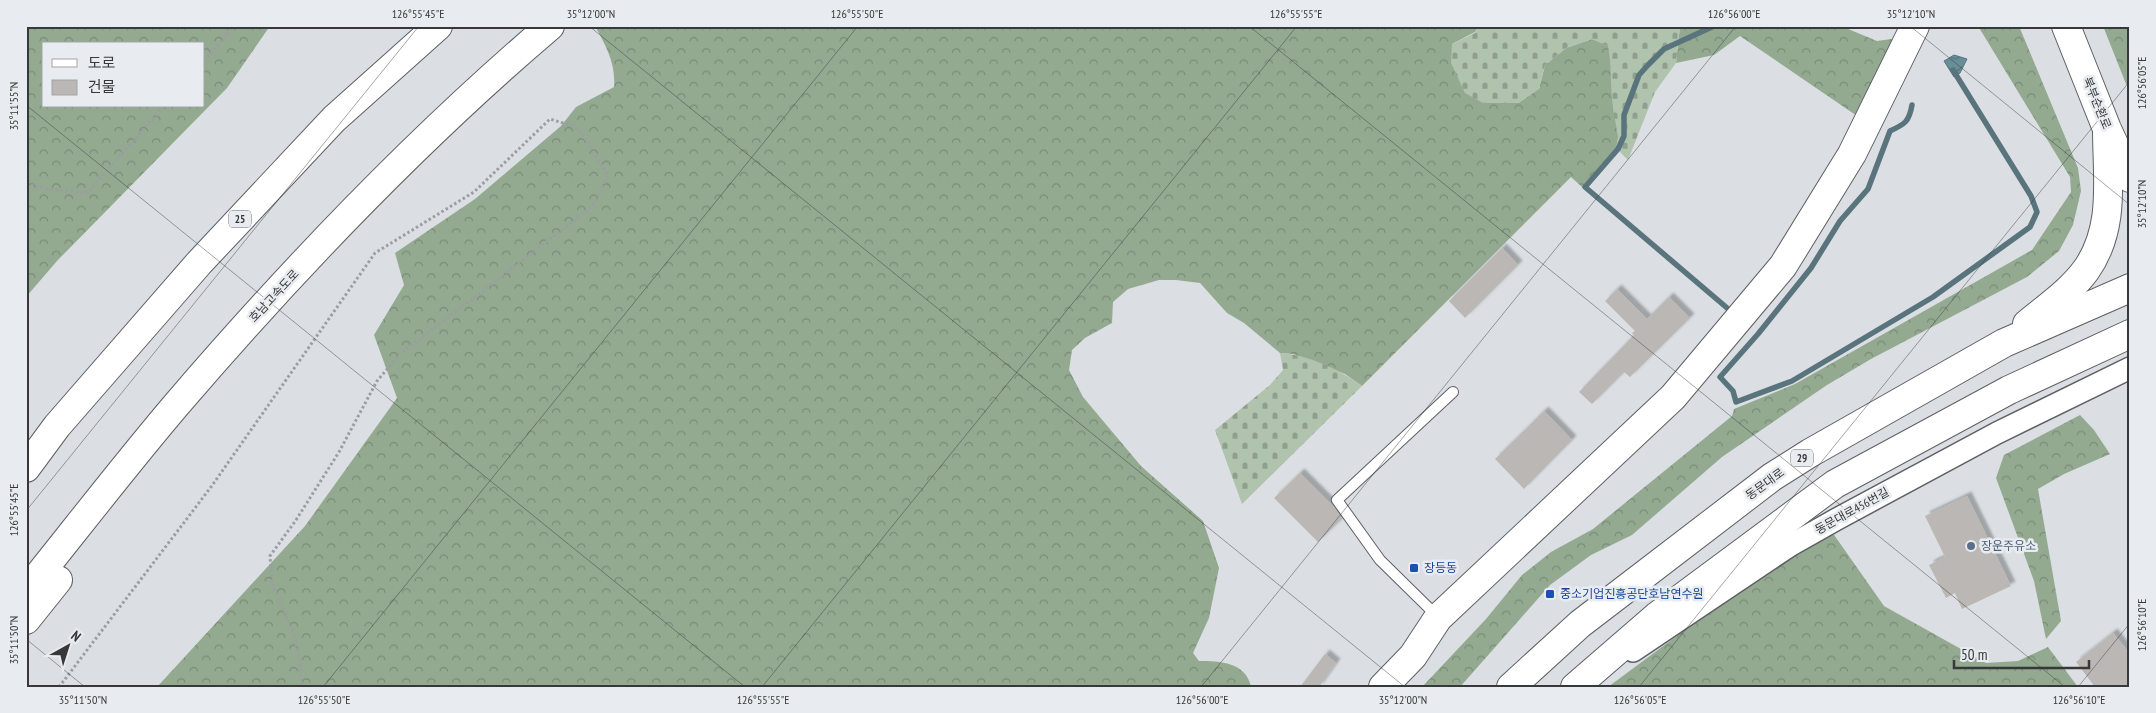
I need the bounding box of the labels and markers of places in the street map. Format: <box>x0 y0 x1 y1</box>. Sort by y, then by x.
place label: 장운주유소 <box>1981 538 2036 553</box>
marker: 장운주유소 <box>1965 540 1977 552</box>
place label: 장등동 <box>1424 560 1457 575</box>
marker: 장등동 <box>1408 562 1420 574</box>
place label: 중소기업진흥공단호남연수원 <box>1560 586 1704 601</box>
marker: 중소기업진흥공단호남연수원 <box>1544 588 1556 600</box>

